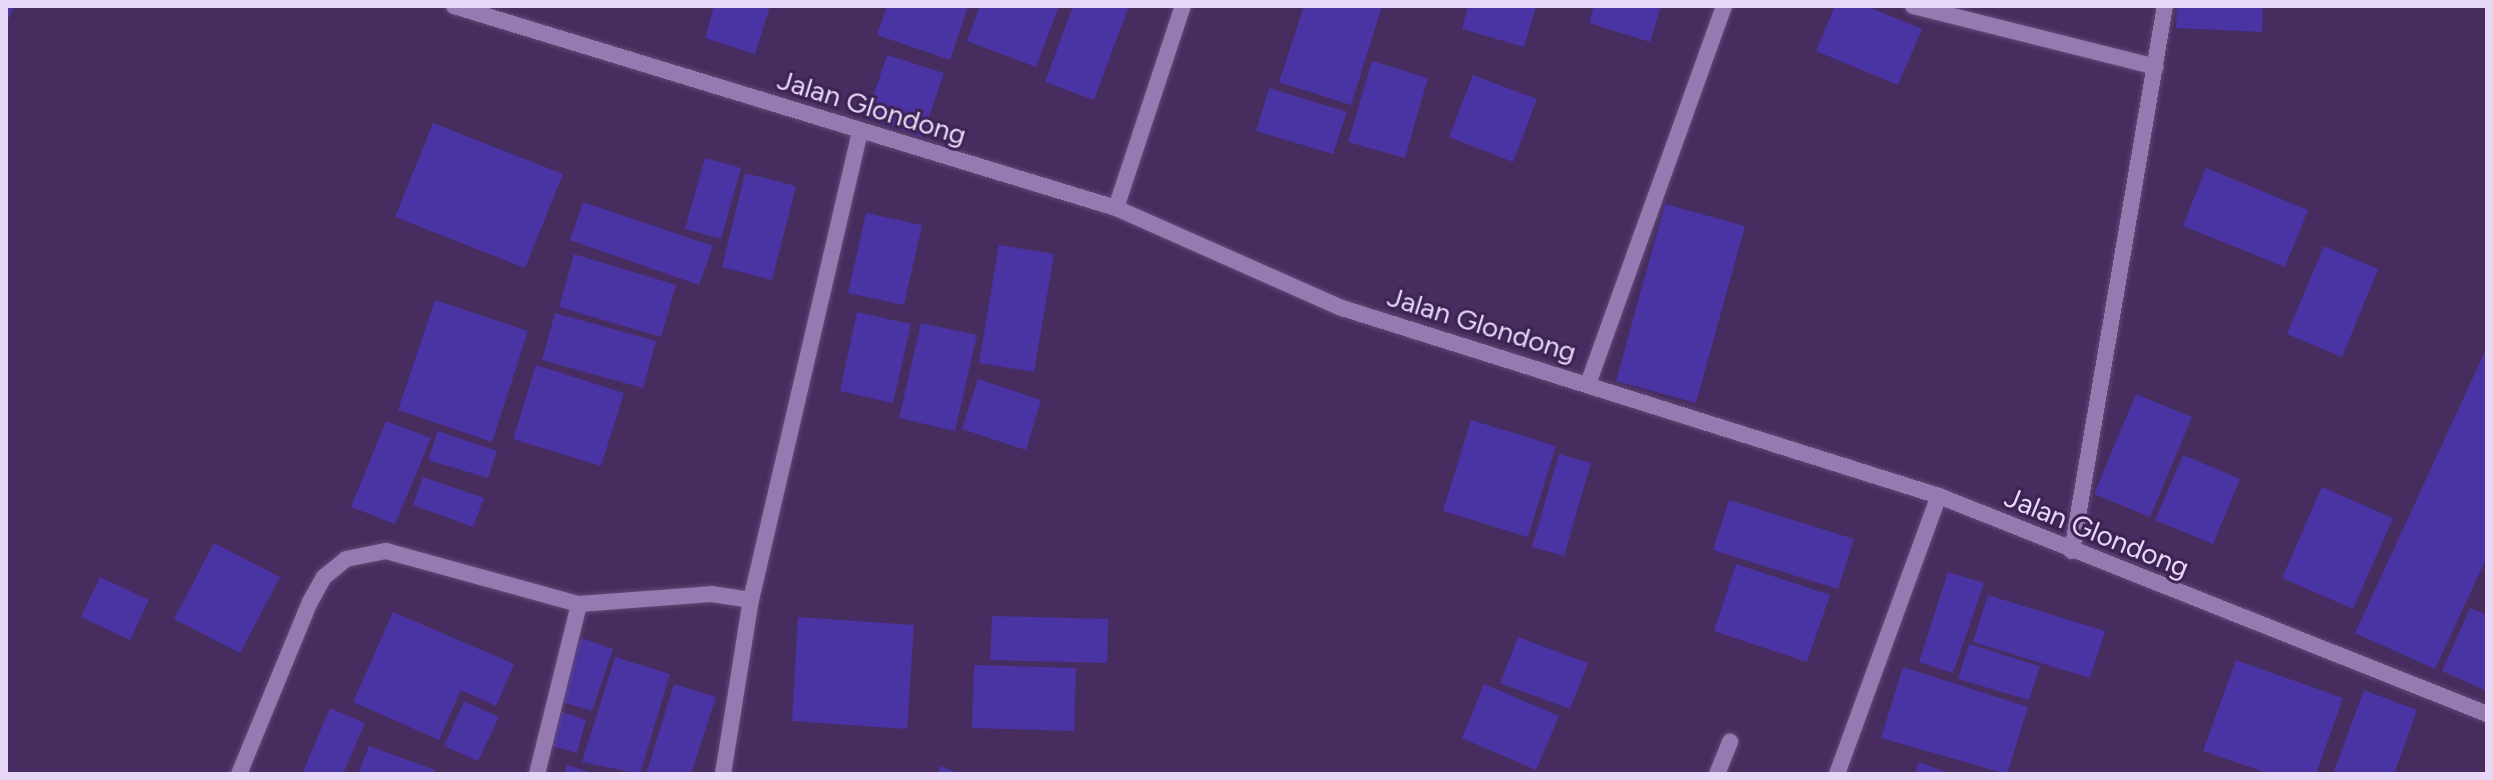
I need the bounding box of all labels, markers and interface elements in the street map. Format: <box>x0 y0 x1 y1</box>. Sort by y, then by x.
street label: Jalan Glondong <box>774 62 970 152</box>
street label: Jalan Glondong <box>1384 279 1580 369</box>
street label: Jalan Glondong <box>2000 480 2194 584</box>

